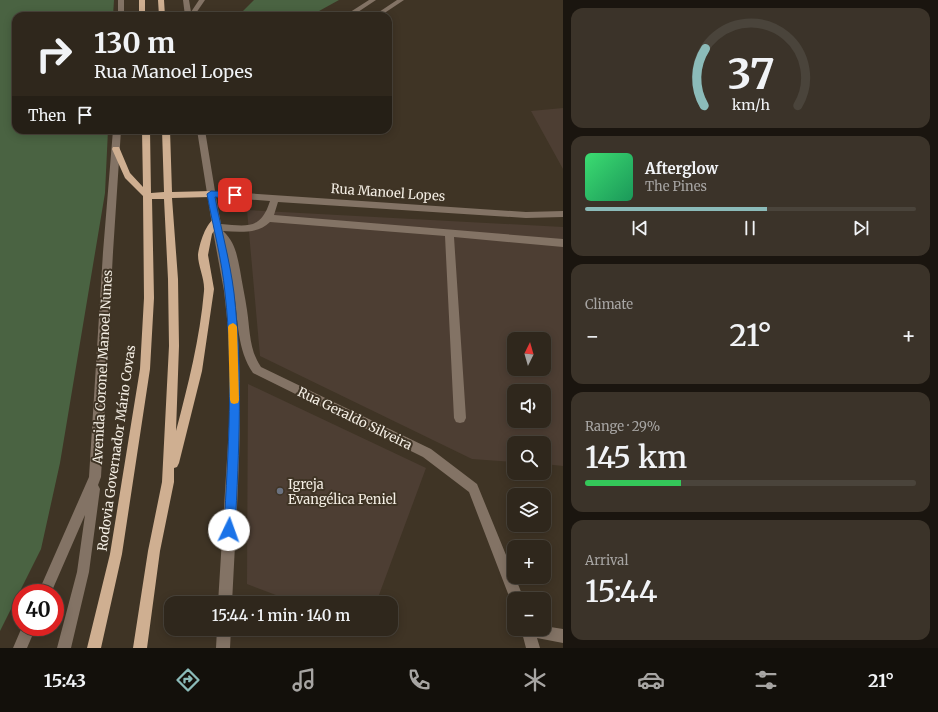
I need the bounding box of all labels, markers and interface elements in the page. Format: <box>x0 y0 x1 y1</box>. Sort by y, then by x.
text: 130 m <box>94 25 176 61</box>
icon: right <box>28 28 80 80</box>
text: 37 <box>727 48 774 100</box>
text: Rua Manoel Lopes <box>94 60 253 83</box>
text: km/h <box>732 96 770 114</box>
icon: arrive <box>74 104 96 126</box>
text: Then <box>28 106 66 125</box>
text: Afterglow <box>645 159 718 178</box>
pin <box>218 178 252 212</box>
text: The Pines <box>645 178 707 195</box>
street label: Rua Manoel Lopes <box>330 180 446 205</box>
icon: arrive <box>224 184 246 206</box>
icon: previous <box>629 217 651 239</box>
icon: pause <box>739 217 761 239</box>
icon: next <box>850 217 872 239</box>
street label: Avenida Coronel Manoel Nunes <box>89 269 116 466</box>
text: Climate <box>585 296 633 313</box>
text: 21° <box>729 316 772 354</box>
text: − <box>585 322 600 350</box>
text: + <box>901 322 916 350</box>
north arrow <box>507 332 551 376</box>
map controls <box>507 332 551 636</box>
street label: Rodovia Governador Mário Covas <box>94 344 139 552</box>
street label: Rua Geraldo Silveira <box>295 383 415 454</box>
button: sound <box>507 384 551 428</box>
text: Range · 29% <box>585 418 660 435</box>
button: search <box>507 436 551 480</box>
text: 145 km <box>585 438 687 476</box>
place label: Igreja Evangélica Peniel <box>288 476 396 508</box>
marker: Igreja Evangélica Peniel <box>275 486 285 496</box>
button: layers <box>507 488 551 532</box>
position arrow <box>208 509 250 551</box>
button: + <box>507 540 551 584</box>
text: Arrival <box>585 552 628 569</box>
text: 15:44 <box>585 572 657 610</box>
speed limit sign: 40 <box>12 584 64 636</box>
button: − <box>507 592 551 636</box>
text: 15:44 · 1 min · 140 m <box>212 606 350 625</box>
icon: directions <box>174 666 202 694</box>
icon: music <box>290 666 318 694</box>
icon: phone <box>405 666 433 694</box>
icon: climate <box>521 666 549 694</box>
icon: car <box>637 666 665 694</box>
icon: filters <box>752 666 780 694</box>
text: 15:43 <box>44 669 86 692</box>
text: 21° <box>868 669 894 692</box>

